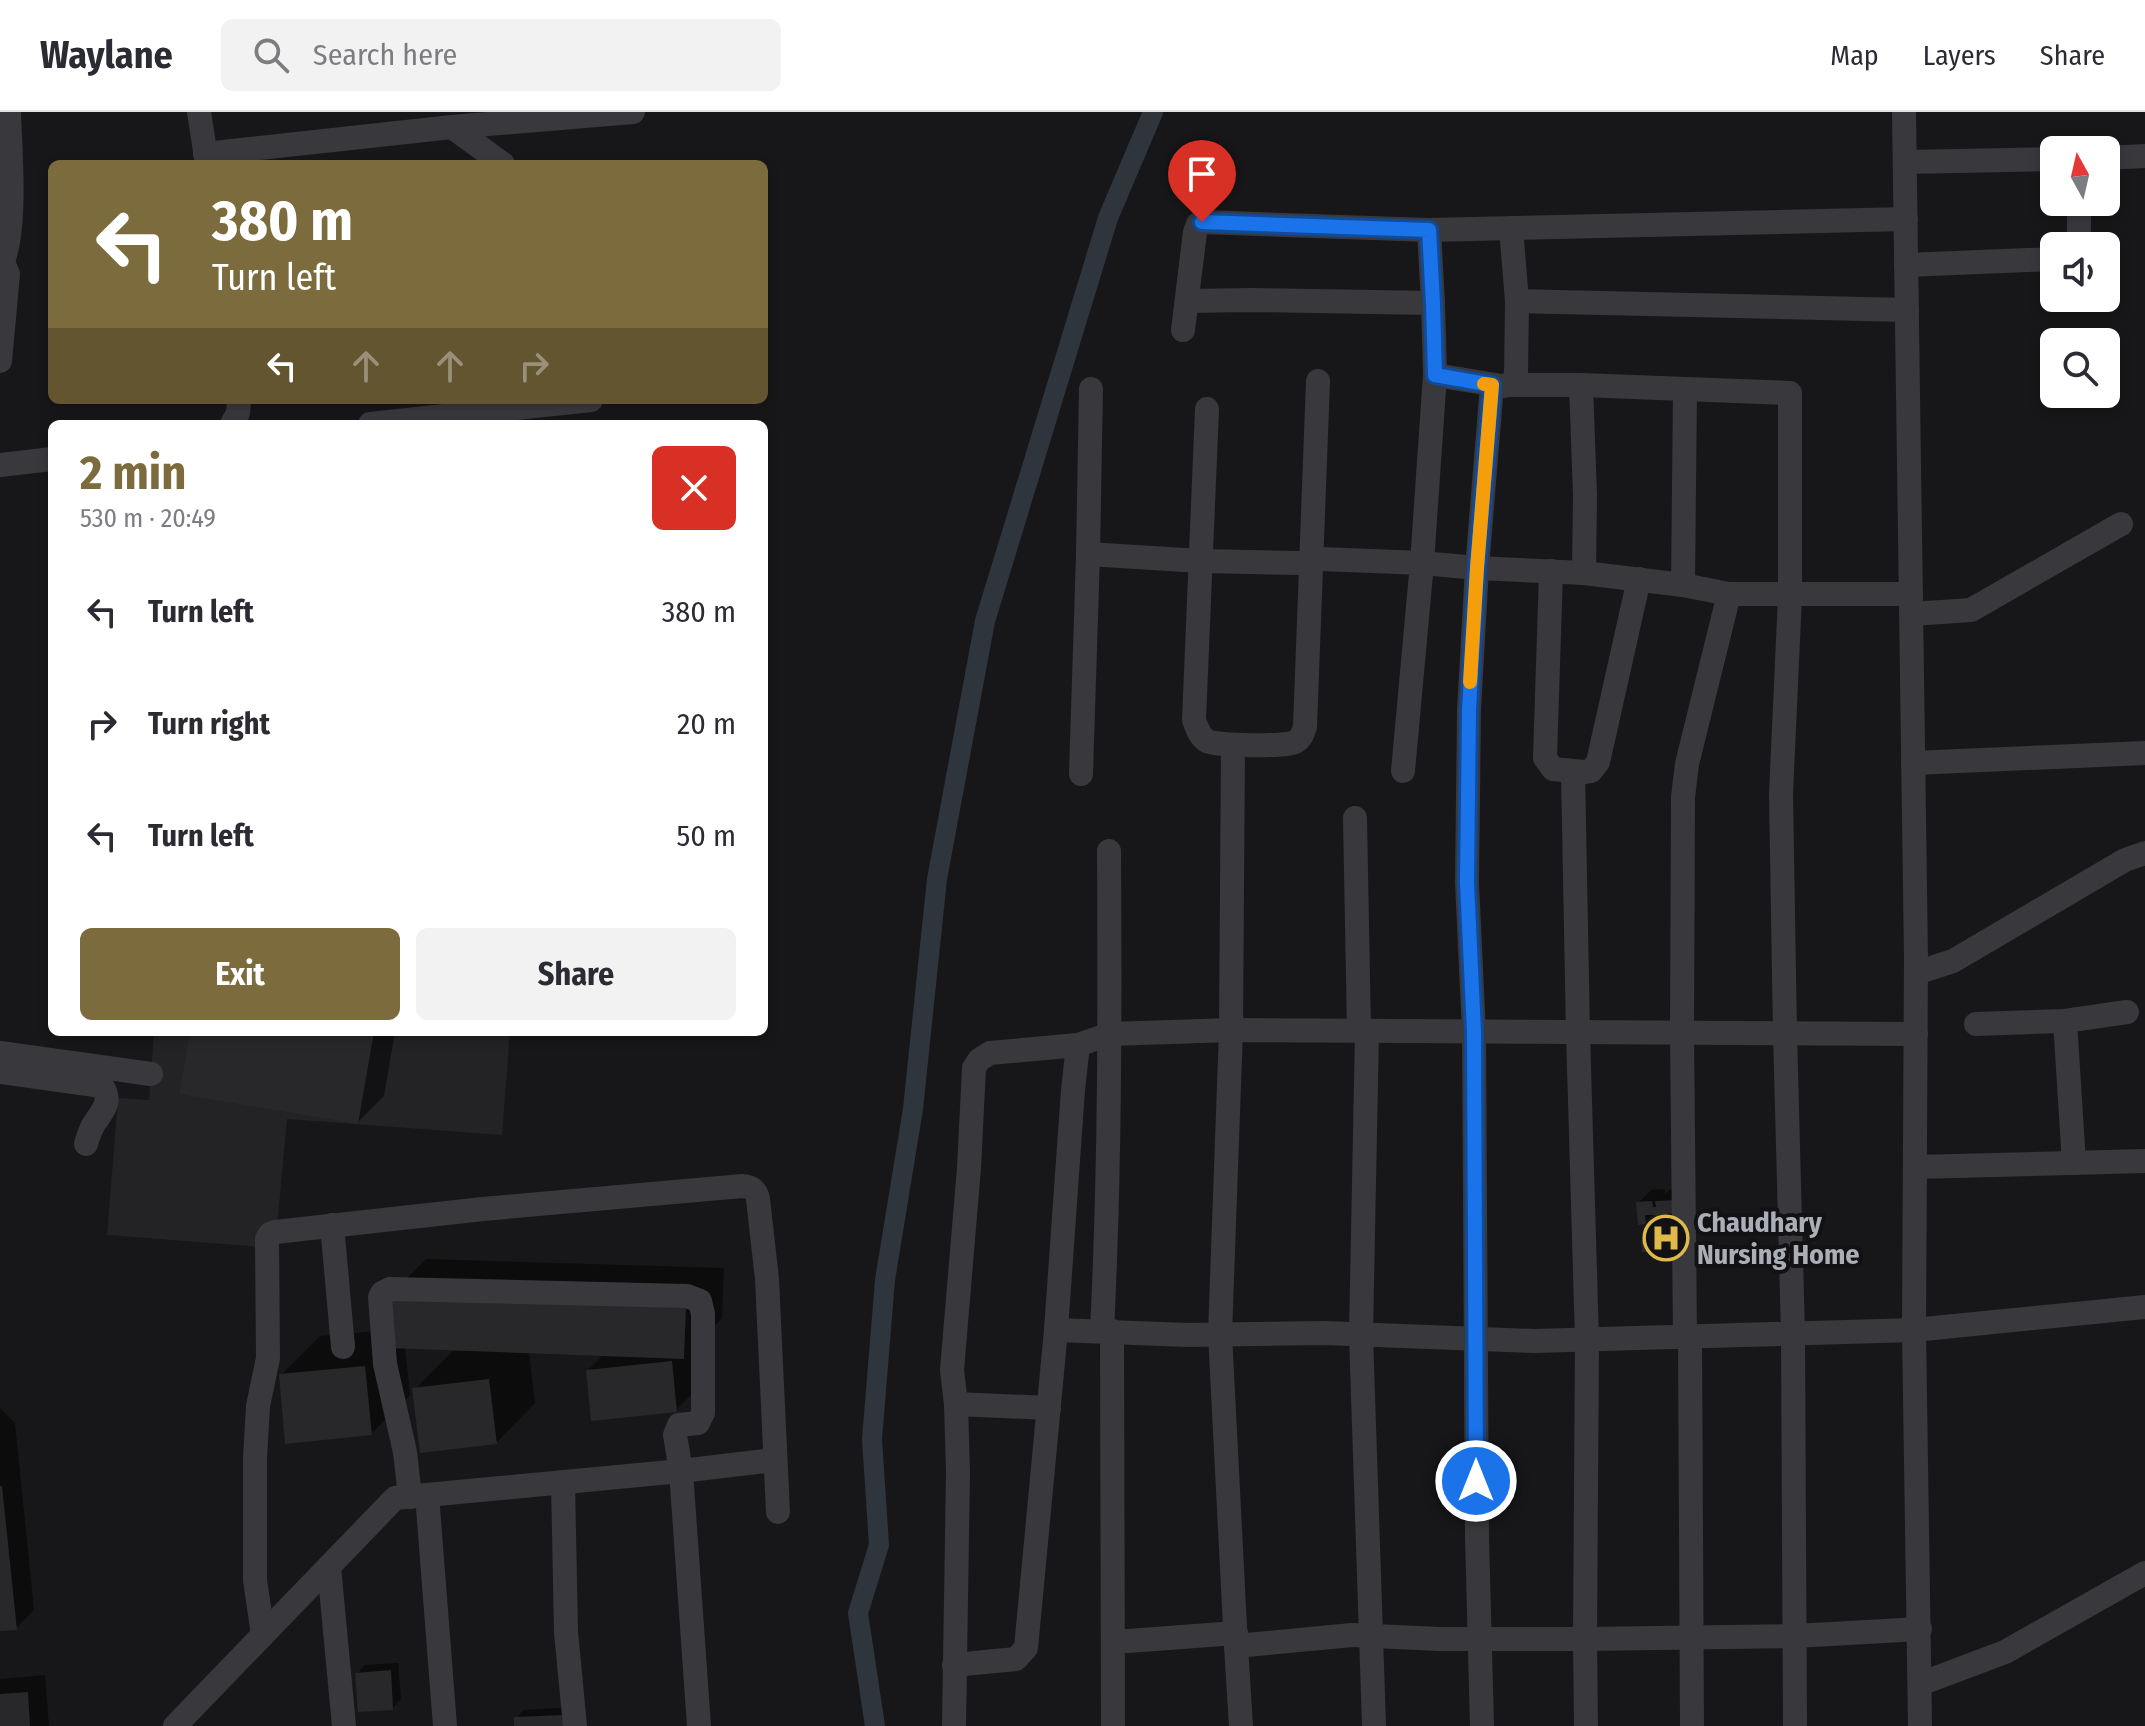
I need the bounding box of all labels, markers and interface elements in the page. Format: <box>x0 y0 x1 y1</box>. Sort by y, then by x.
search box <box>221 19 781 91</box>
text: Waylane <box>40 32 173 78</box>
icon: search <box>249 33 293 77</box>
text: Search here <box>313 37 457 73</box>
text: Map <box>1830 39 1879 72</box>
text: Layers <box>1923 39 1996 72</box>
text: Share <box>2040 39 2105 72</box>
north arrow <box>2040 136 2120 216</box>
map controls <box>2040 136 2120 408</box>
pin <box>1168 140 1236 222</box>
icon: arrive <box>1180 152 1224 196</box>
text: 380 m <box>212 188 353 255</box>
icon: left <box>80 192 184 296</box>
button: sound <box>2040 232 2120 312</box>
text: Turn left <box>212 256 336 300</box>
button: search <box>2040 328 2120 408</box>
icon: left <box>260 344 304 388</box>
icon: ahead <box>344 344 388 388</box>
icon: ahead <box>428 344 472 388</box>
icon: right <box>512 344 556 388</box>
text: 2 min <box>80 444 186 502</box>
button: close <box>652 446 736 530</box>
text: 530 m · 20:49 <box>80 503 216 534</box>
icon: left <box>80 590 124 634</box>
text: Turn left <box>148 594 254 630</box>
text: 380 m <box>662 594 736 630</box>
icon: right <box>80 702 124 746</box>
text: Turn right <box>148 706 270 742</box>
text: 20 m <box>677 706 736 742</box>
icon: left <box>80 814 124 858</box>
text: Turn left <box>148 818 254 854</box>
text: 50 m <box>676 818 736 854</box>
button: Exit <box>80 928 400 1020</box>
button: Share <box>416 928 736 1020</box>
place label: Chaudhary Nursing Home <box>1697 1206 1860 1271</box>
hospital icon: Chaudhary Nursing Home <box>1642 1214 1690 1262</box>
position arrow <box>1434 1439 1518 1523</box>

